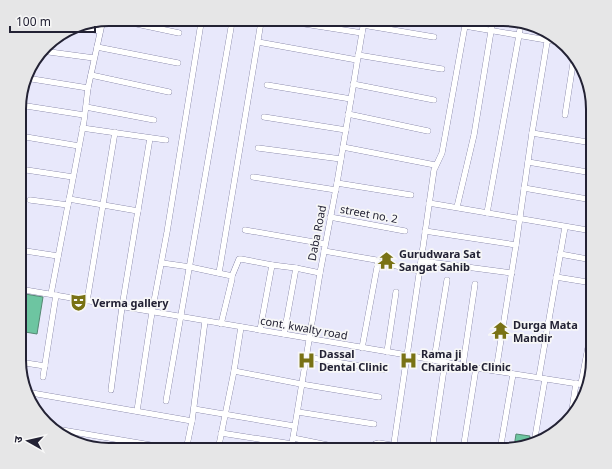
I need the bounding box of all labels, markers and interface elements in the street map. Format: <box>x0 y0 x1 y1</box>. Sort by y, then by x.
scale bar <box>10 8 95 34</box>
text: 100 m <box>16 13 51 30</box>
street label: street no. 2 <box>339 201 399 226</box>
street label: Daba Road <box>304 204 329 262</box>
place label: Gurudwara Sat Sangat Sahib <box>399 246 481 274</box>
temple icon: Gurudwara Sat Sangat Sahib <box>376 250 396 270</box>
theatre icon: Verma gallery <box>69 293 89 313</box>
place label: Verma gallery <box>92 295 169 310</box>
street label: cont. kwalty road <box>259 312 349 343</box>
place label: Durga Mata Mandir <box>513 317 578 345</box>
temple icon: Durga Mata Mandir <box>490 321 510 341</box>
place label: Dassal Dental Clinic <box>319 346 388 374</box>
place label: Rama ji Charitable Clinic <box>421 346 511 374</box>
hospital icon: Dassal Dental Clinic <box>296 350 316 370</box>
hospital icon: Rama ji Charitable Clinic <box>398 350 418 370</box>
north arrow <box>8 421 48 461</box>
text: उ <box>10 435 26 444</box>

